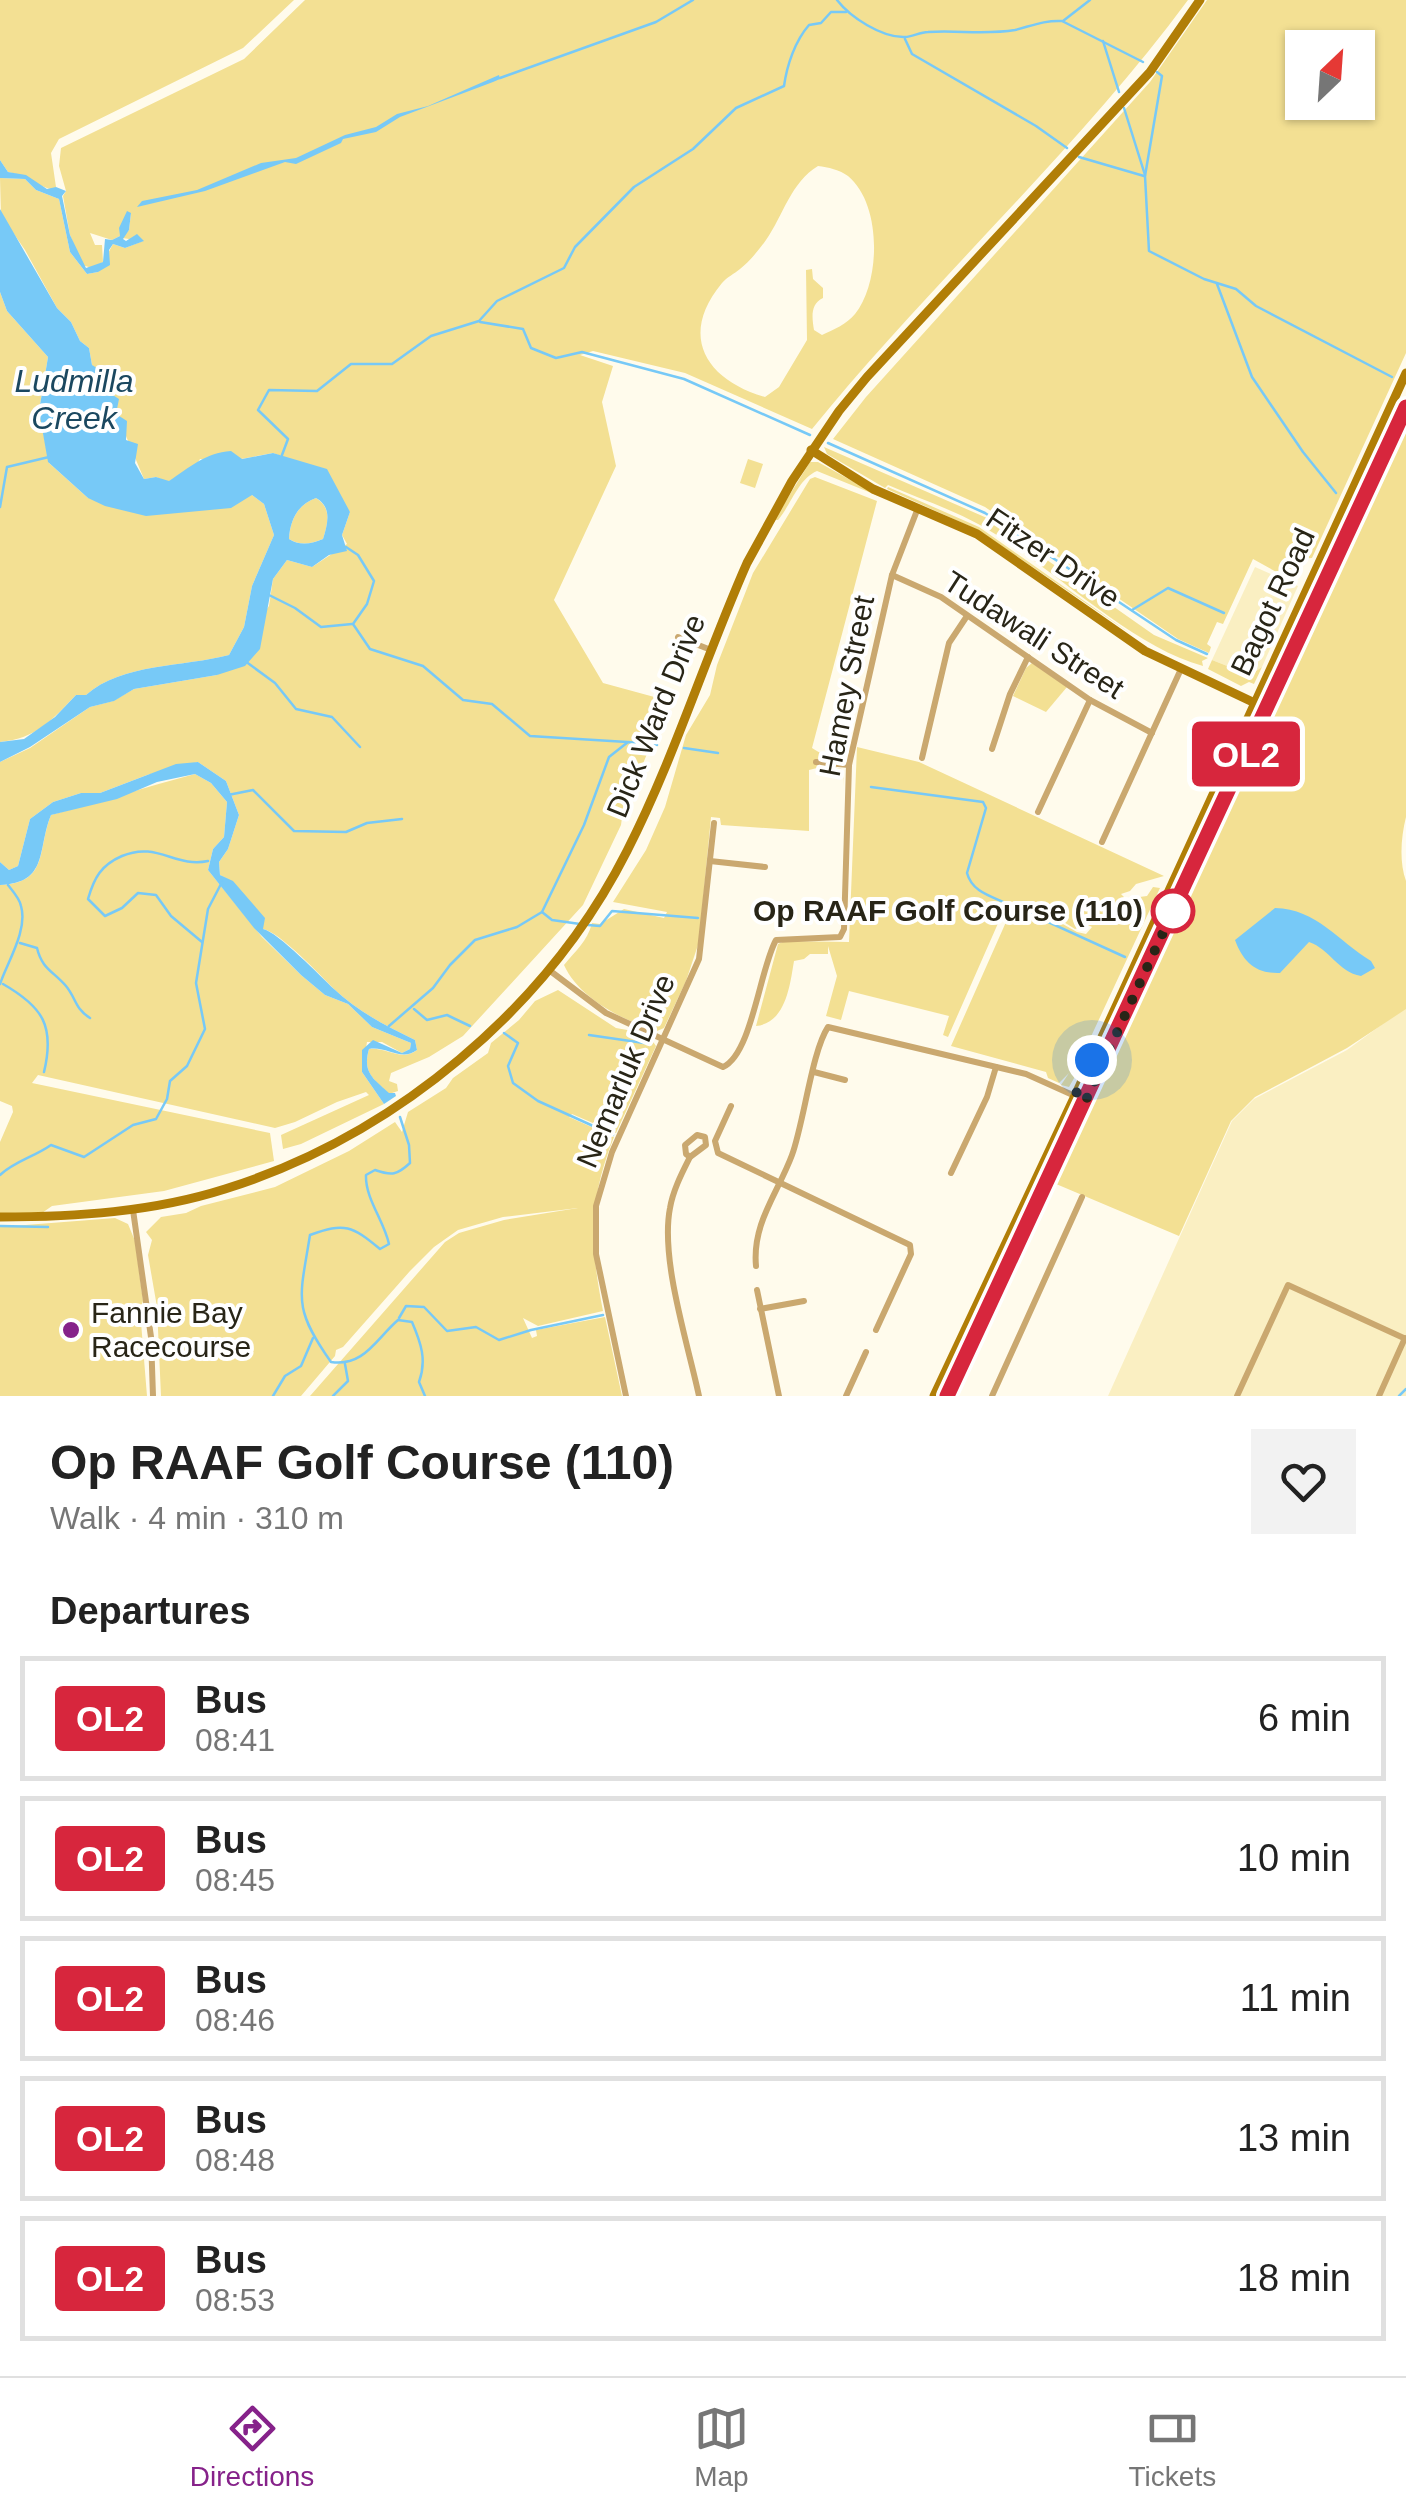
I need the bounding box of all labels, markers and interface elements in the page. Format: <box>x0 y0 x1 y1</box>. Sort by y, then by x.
north arrow <box>1285 30 1375 120</box>
map controls <box>1285 30 1375 120</box>
water label: Ludmilla Creek <box>14 363 134 436</box>
street label: Fitzer Drive <box>980 501 1126 614</box>
street label: Bagot Road <box>1224 523 1321 681</box>
street label: Tudawali Street <box>938 564 1131 705</box>
street label: Hamey Street <box>813 592 880 779</box>
street label: Dick Ward Drive <box>600 610 711 822</box>
line badge: OL2 <box>1188 722 1304 786</box>
text: OL2 <box>1212 735 1280 774</box>
marker: Op RAAF Golf Course (110) <box>1152 890 1194 932</box>
place label: Op RAAF Golf Course (110) <box>753 894 1143 927</box>
street label: Nemarluk Drive <box>570 969 681 1172</box>
your location <box>1067 1035 1117 1085</box>
place label: Fannie Bay Racecourse <box>91 1296 251 1363</box>
marker: Fannie Bay Racecourse <box>60 1319 82 1341</box>
button: heart <box>1251 1429 1356 1534</box>
text: Op RAAF Golf Course (110) <box>50 1436 674 1489</box>
text: Walk · 4 min · 310 m <box>50 1500 344 1536</box>
text: Departures <box>50 1590 251 1632</box>
text: Bus <box>195 1679 267 1721</box>
text: 6 min <box>1258 1697 1351 1739</box>
text: OL2 <box>76 1699 144 1738</box>
text: 08:41 <box>195 1722 275 1758</box>
text: Bus <box>195 1819 267 1861</box>
text: 10 min <box>1237 1837 1351 1879</box>
text: OL2 <box>76 1839 144 1878</box>
text: 08:45 <box>195 1862 275 1898</box>
text: Bus <box>195 1959 267 2001</box>
text: 11 min <box>1240 1977 1351 2019</box>
text: OL2 <box>76 1979 144 2018</box>
text: 08:46 <box>195 2002 275 2038</box>
text: Bus <box>195 2099 267 2141</box>
text: 13 min <box>1237 2117 1351 2159</box>
text: OL2 <box>76 2119 144 2158</box>
text: 08:48 <box>195 2142 275 2178</box>
text: Bus <box>195 2239 267 2281</box>
text: 18 min <box>1237 2257 1351 2299</box>
text: OL2 <box>76 2259 144 2298</box>
text: 08:53 <box>195 2282 275 2318</box>
tab: Directions <box>190 2401 314 2493</box>
tab: Map <box>694 2401 749 2493</box>
tab: Tickets <box>1129 2401 1216 2493</box>

